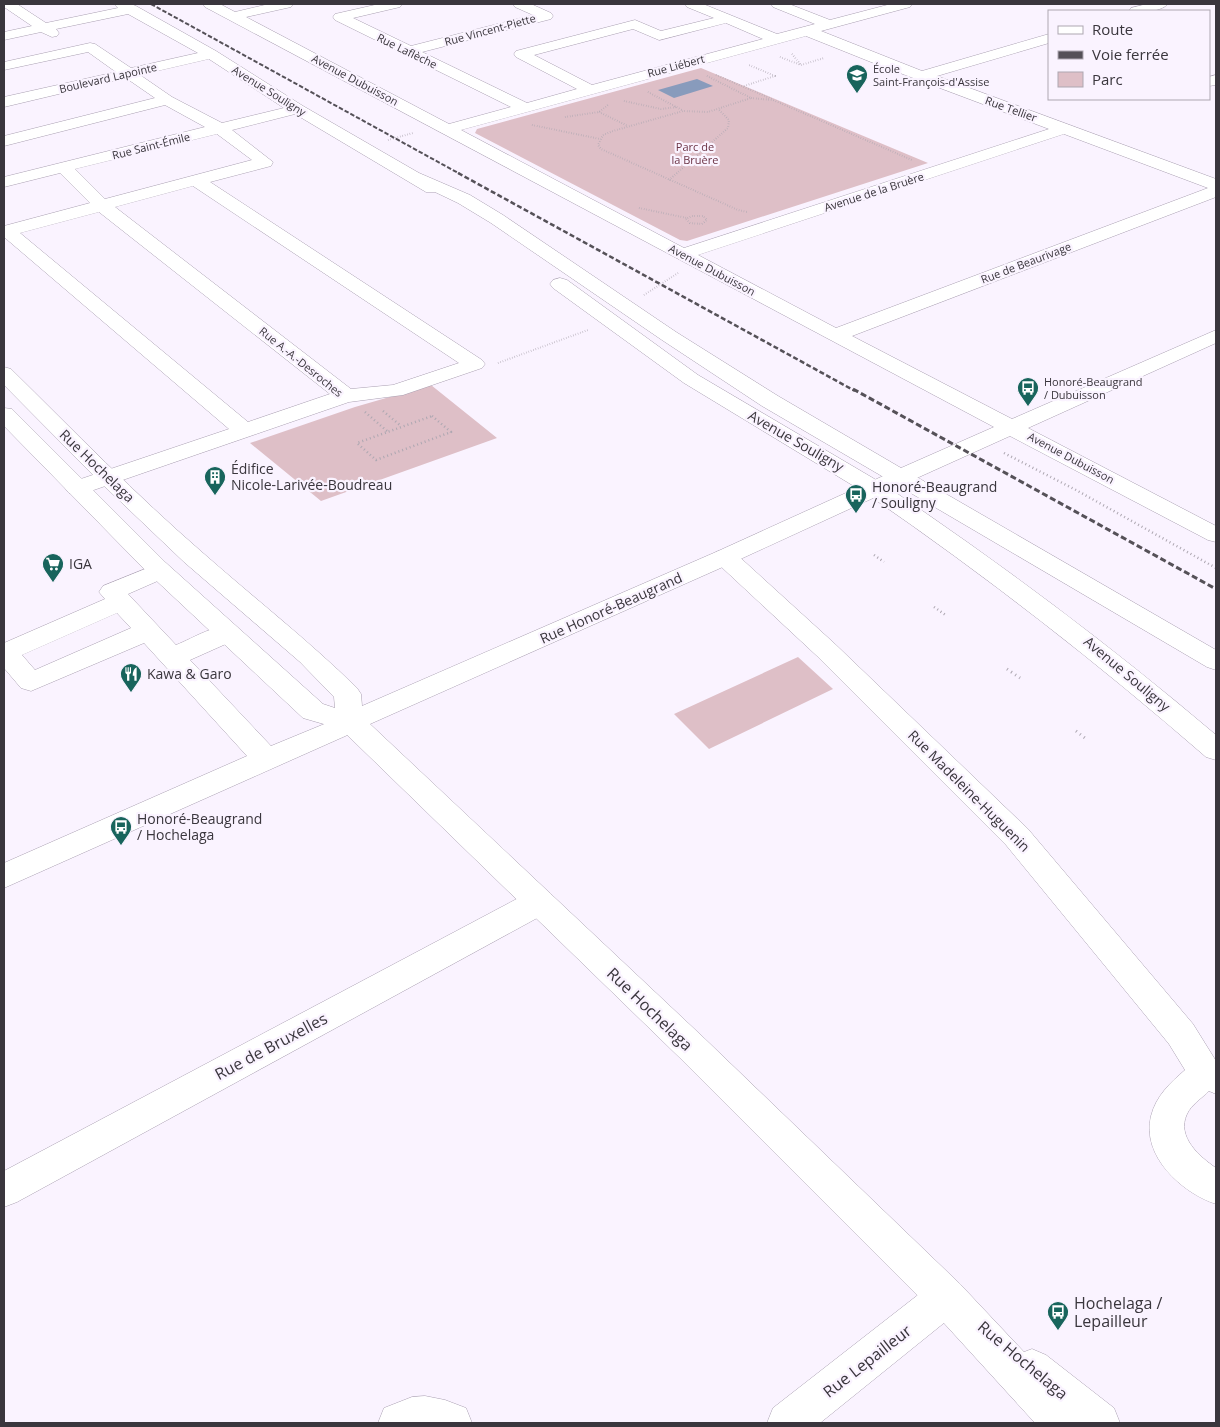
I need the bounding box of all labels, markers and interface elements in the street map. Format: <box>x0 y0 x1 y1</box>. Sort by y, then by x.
street label: Rue Vincent-Piette <box>443 10 537 49</box>
legend <box>1048 10 1210 100</box>
text: Route <box>1092 19 1133 39</box>
street label: Rue Laflèche <box>375 30 440 72</box>
text: Voie ferrée <box>1092 44 1169 64</box>
street label: Avenue Dubuisson <box>309 50 401 109</box>
street label: Rue Liébert <box>646 51 706 80</box>
street label: Boulevard Lapointe <box>58 59 158 96</box>
place label: École Saint-François-d'Assise <box>873 61 989 89</box>
street label: Avenue Souligny <box>230 62 309 120</box>
school or university icon: École Saint-François-d'Assise <box>845 63 869 94</box>
text: Parc <box>1092 69 1123 89</box>
street label: Rue Tellier <box>983 92 1039 125</box>
street label: Rue Saint-Émile <box>110 129 191 162</box>
park label: Parc de la Bruère <box>672 139 718 167</box>
street label: Avenue de la Bruère <box>822 168 926 215</box>
street label: Rue de Beaurivage <box>979 238 1073 287</box>
street label: Avenue Dubuisson <box>666 240 758 299</box>
street label: Rue A.-A.-Desroches <box>256 323 346 400</box>
place label: Honoré-Beaugrand / Dubuisson <box>1044 374 1143 402</box>
bus stop icon: Honoré-Beaugrand / Dubuisson <box>1016 376 1040 407</box>
street label: Avenue Souligny <box>745 406 848 476</box>
street label: Rue Hochelaga <box>56 425 139 506</box>
street label: Avenue Dubuisson <box>1025 428 1117 487</box>
place label: Édifice Nicole-Larivée-Boudreau <box>231 459 392 494</box>
building icon: Édifice Nicole-Larivée-Boudreau <box>203 465 227 496</box>
place label: Honoré-Beaugrand / Souligny <box>872 477 997 512</box>
bus stop icon: Honoré-Beaugrand / Souligny <box>844 483 868 514</box>
supermarket icon: IGA <box>41 552 65 583</box>
place label: IGA <box>69 554 92 573</box>
street label: Rue Honoré-Beaugrand <box>537 568 685 648</box>
street label: Avenue Souligny <box>1080 632 1175 716</box>
restaurant icon: Kawa & Garo <box>119 662 143 693</box>
place label: Kawa & Garo <box>147 664 232 683</box>
street label: Rue Madeleine-Huguenin <box>904 726 1034 856</box>
place label: Honoré-Beaugrand / Hochelaga <box>137 809 262 844</box>
bus stop icon: Honoré-Beaugrand / Hochelaga <box>109 815 133 846</box>
street label: Rue Hochelaga <box>602 962 698 1056</box>
street label: Rue de Bruxelles <box>211 1007 331 1085</box>
place label: Hochelaga / Lepailleur <box>1074 1292 1163 1332</box>
bus stop icon: Hochelaga / Lepailleur <box>1046 1300 1070 1331</box>
street label: Rue Hochelaga <box>973 1316 1073 1404</box>
street label: Rue Lepailleur <box>818 1319 916 1402</box>

